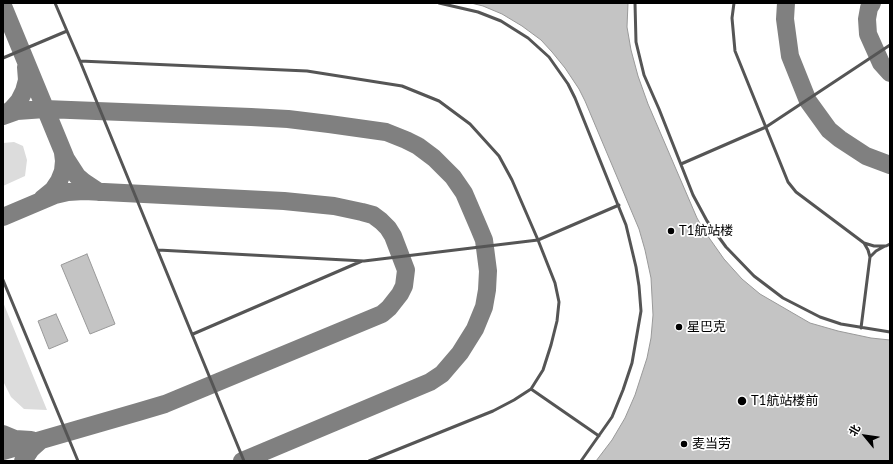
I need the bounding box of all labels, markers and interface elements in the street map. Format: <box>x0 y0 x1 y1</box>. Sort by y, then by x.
place label: T1航站楼 <box>679 223 733 239</box>
marker: T1航站楼 <box>666 226 676 236</box>
place label: 星巴克 <box>687 319 726 335</box>
marker: 星巴克 <box>674 322 684 332</box>
place label: T1航站楼前 <box>751 393 818 409</box>
marker: T1航站楼前 <box>736 395 748 407</box>
north arrow <box>845 416 885 456</box>
text: 北 <box>846 422 862 438</box>
place label: 麦当劳 <box>692 436 731 452</box>
marker: 麦当劳 <box>679 439 689 449</box>

